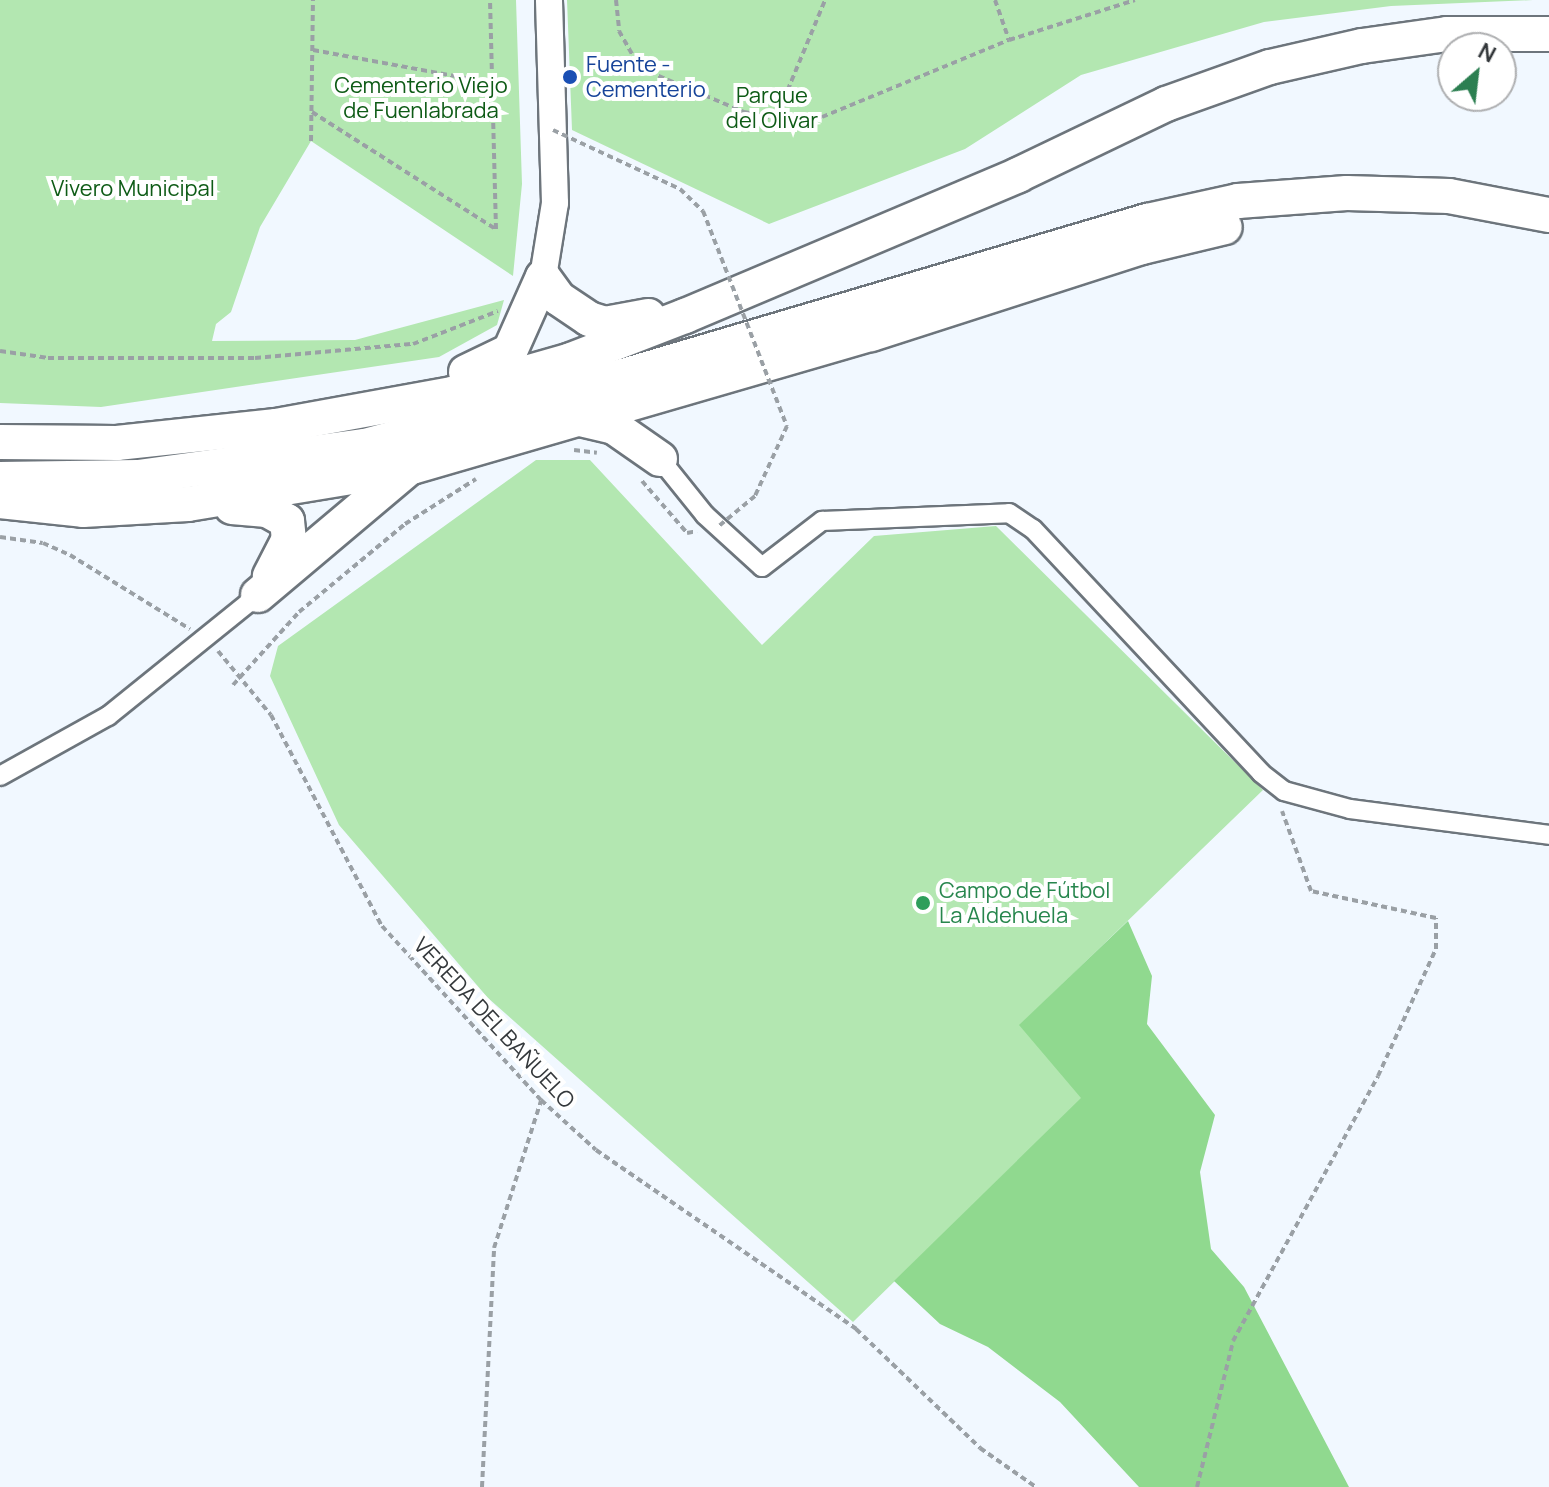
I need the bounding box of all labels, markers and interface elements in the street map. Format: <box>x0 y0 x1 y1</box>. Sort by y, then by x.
north arrow <box>1437 32 1517 112</box>
text: N <box>1473 36 1501 70</box>
place label: Fuente - Cementerio <box>586 51 706 102</box>
marker: Fuente - Cementerio <box>561 68 579 86</box>
park label: Cementerio Viejo de Fuenlabrada <box>334 72 508 124</box>
park label: Parque del Olivar <box>726 82 818 134</box>
park label: Vivero Municipal <box>51 176 215 202</box>
place label: Campo de Fútbol La Aldehuela <box>939 877 1110 928</box>
marker: Campo de Fútbol La Aldehuela <box>914 894 932 912</box>
street label: VEREDA DEL BAÑUELO <box>408 932 580 1114</box>

